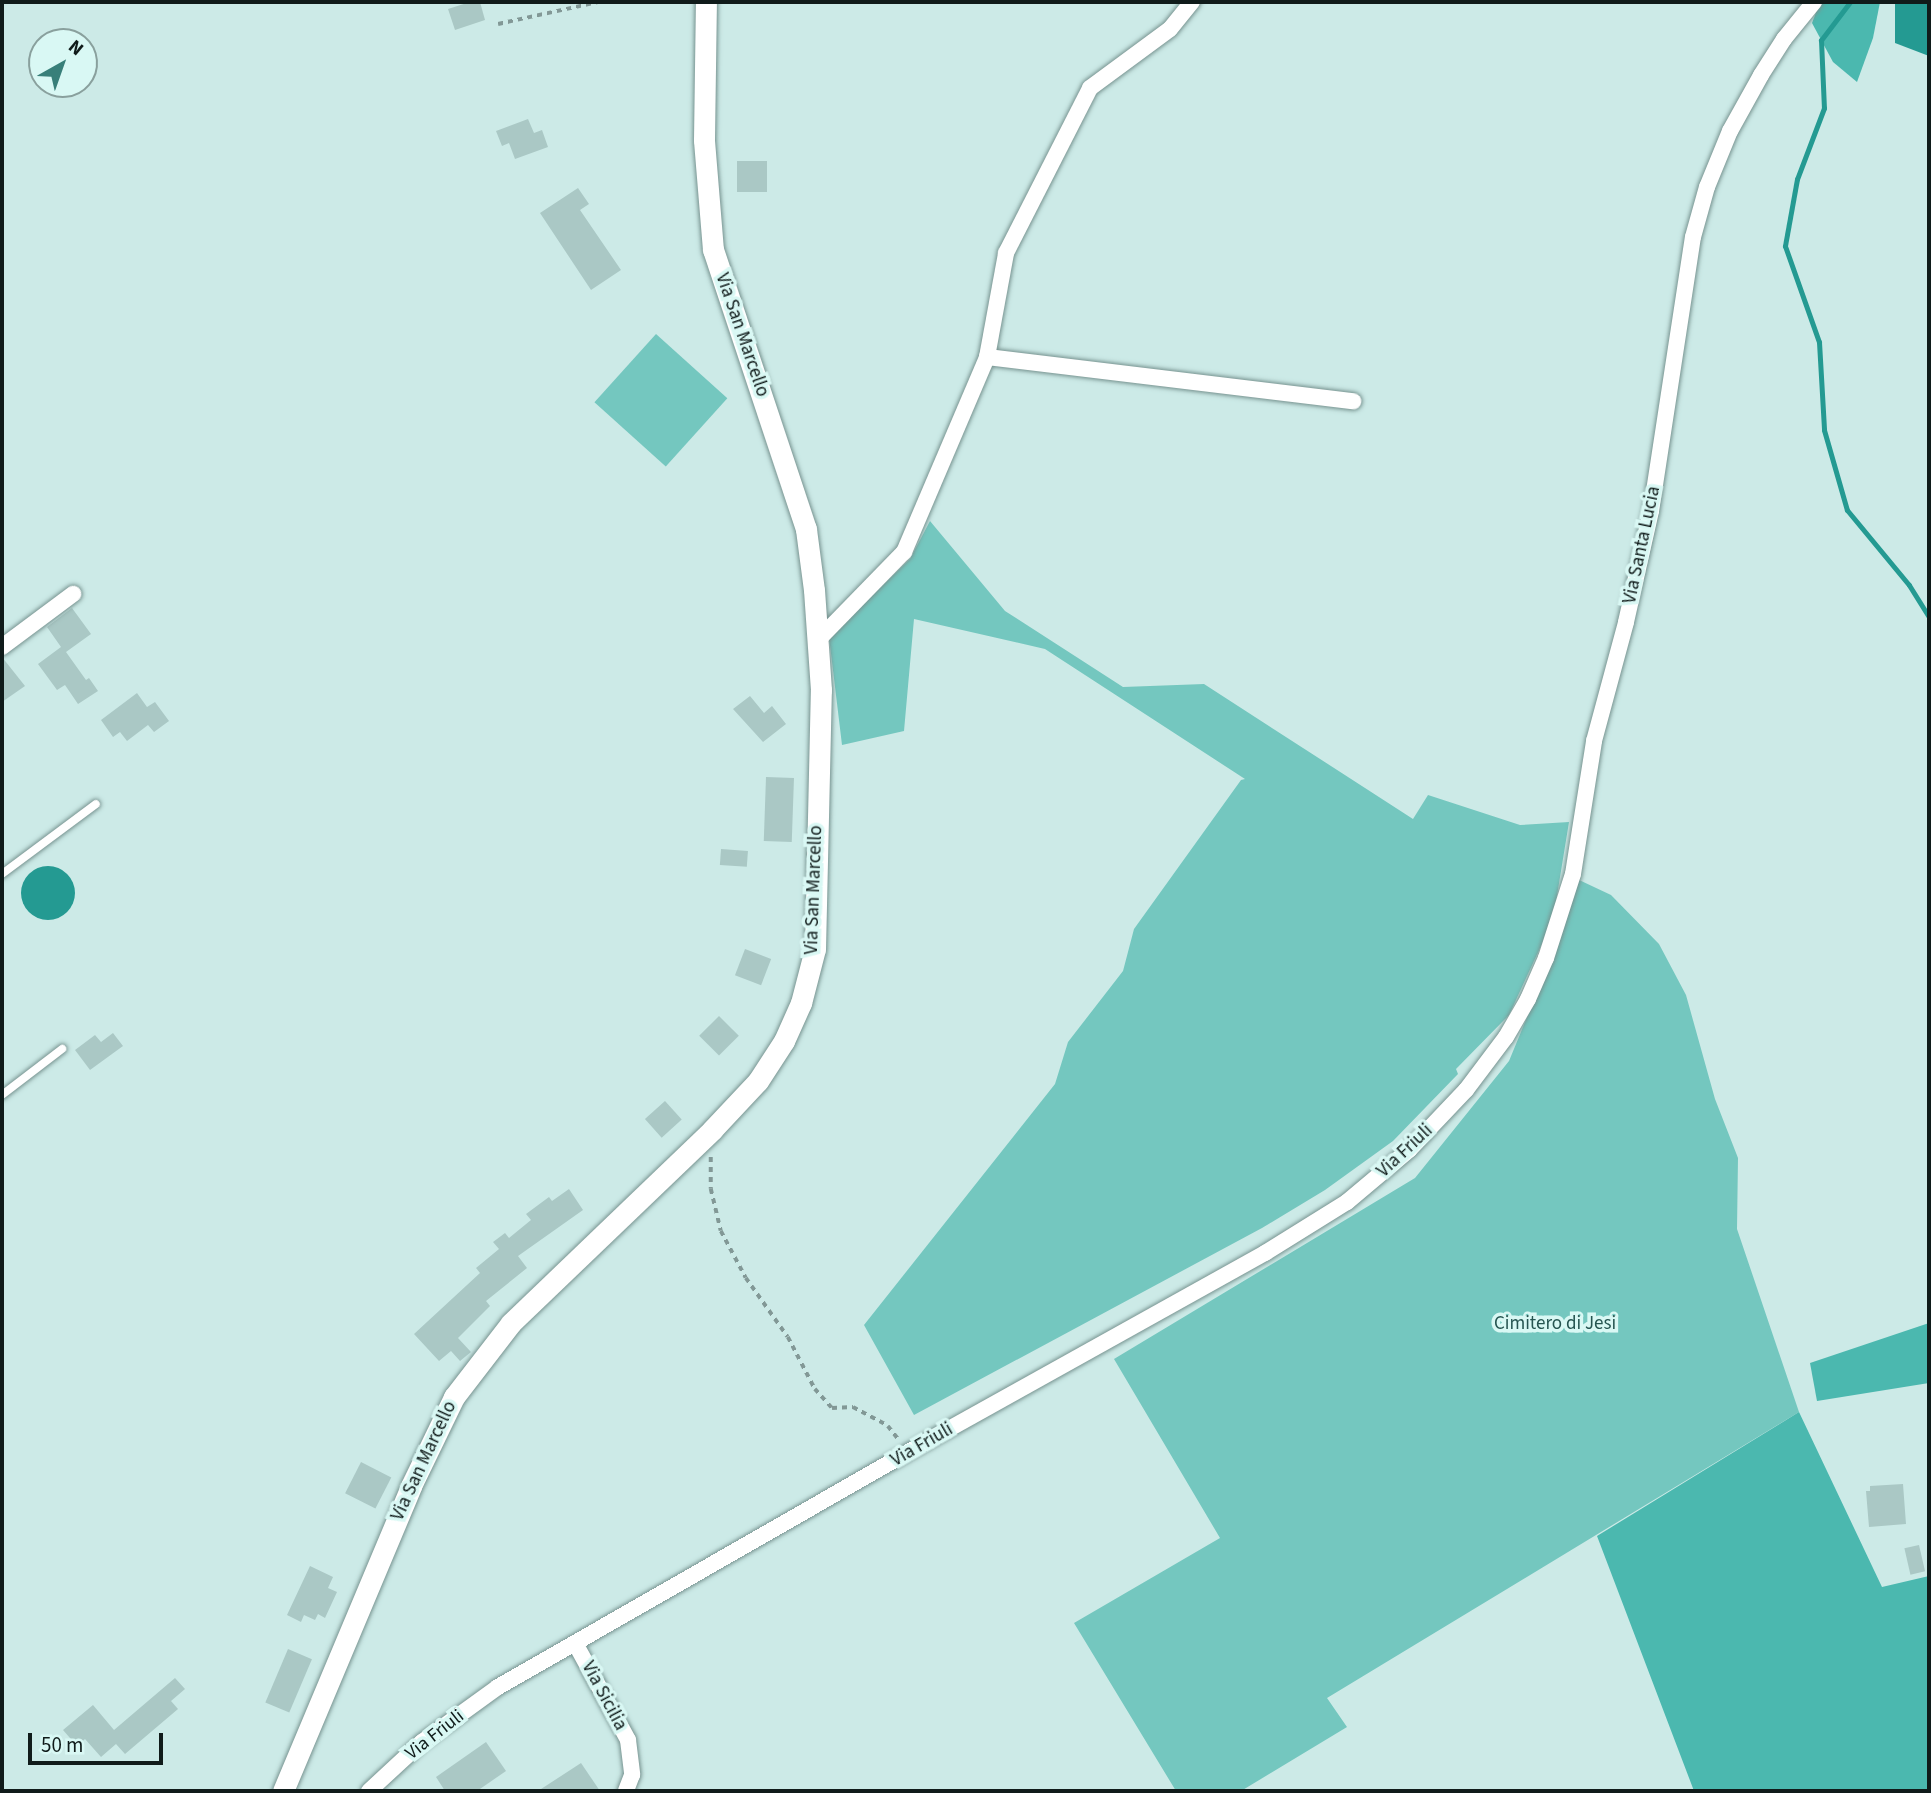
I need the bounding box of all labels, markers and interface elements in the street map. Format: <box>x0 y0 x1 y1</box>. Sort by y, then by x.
north arrow <box>28 28 98 98</box>
text: N <box>62 34 89 62</box>
street label: Via San Marcello <box>710 270 774 400</box>
street label: Via Santa Lucia <box>1618 484 1666 606</box>
street label: Via San Marcello <box>800 825 828 955</box>
street label: Via Friuli <box>1372 1119 1438 1183</box>
park label: Cimitero di Jesi <box>1494 1313 1616 1335</box>
street label: Via San Marcello <box>386 1398 462 1524</box>
street label: Via Friuli <box>887 1418 957 1472</box>
street label: Via Sicilia <box>576 1657 632 1735</box>
street label: Via Friuli <box>401 1705 469 1765</box>
scale bar <box>32 1720 166 1764</box>
text: 50 m <box>41 1730 83 1760</box>

